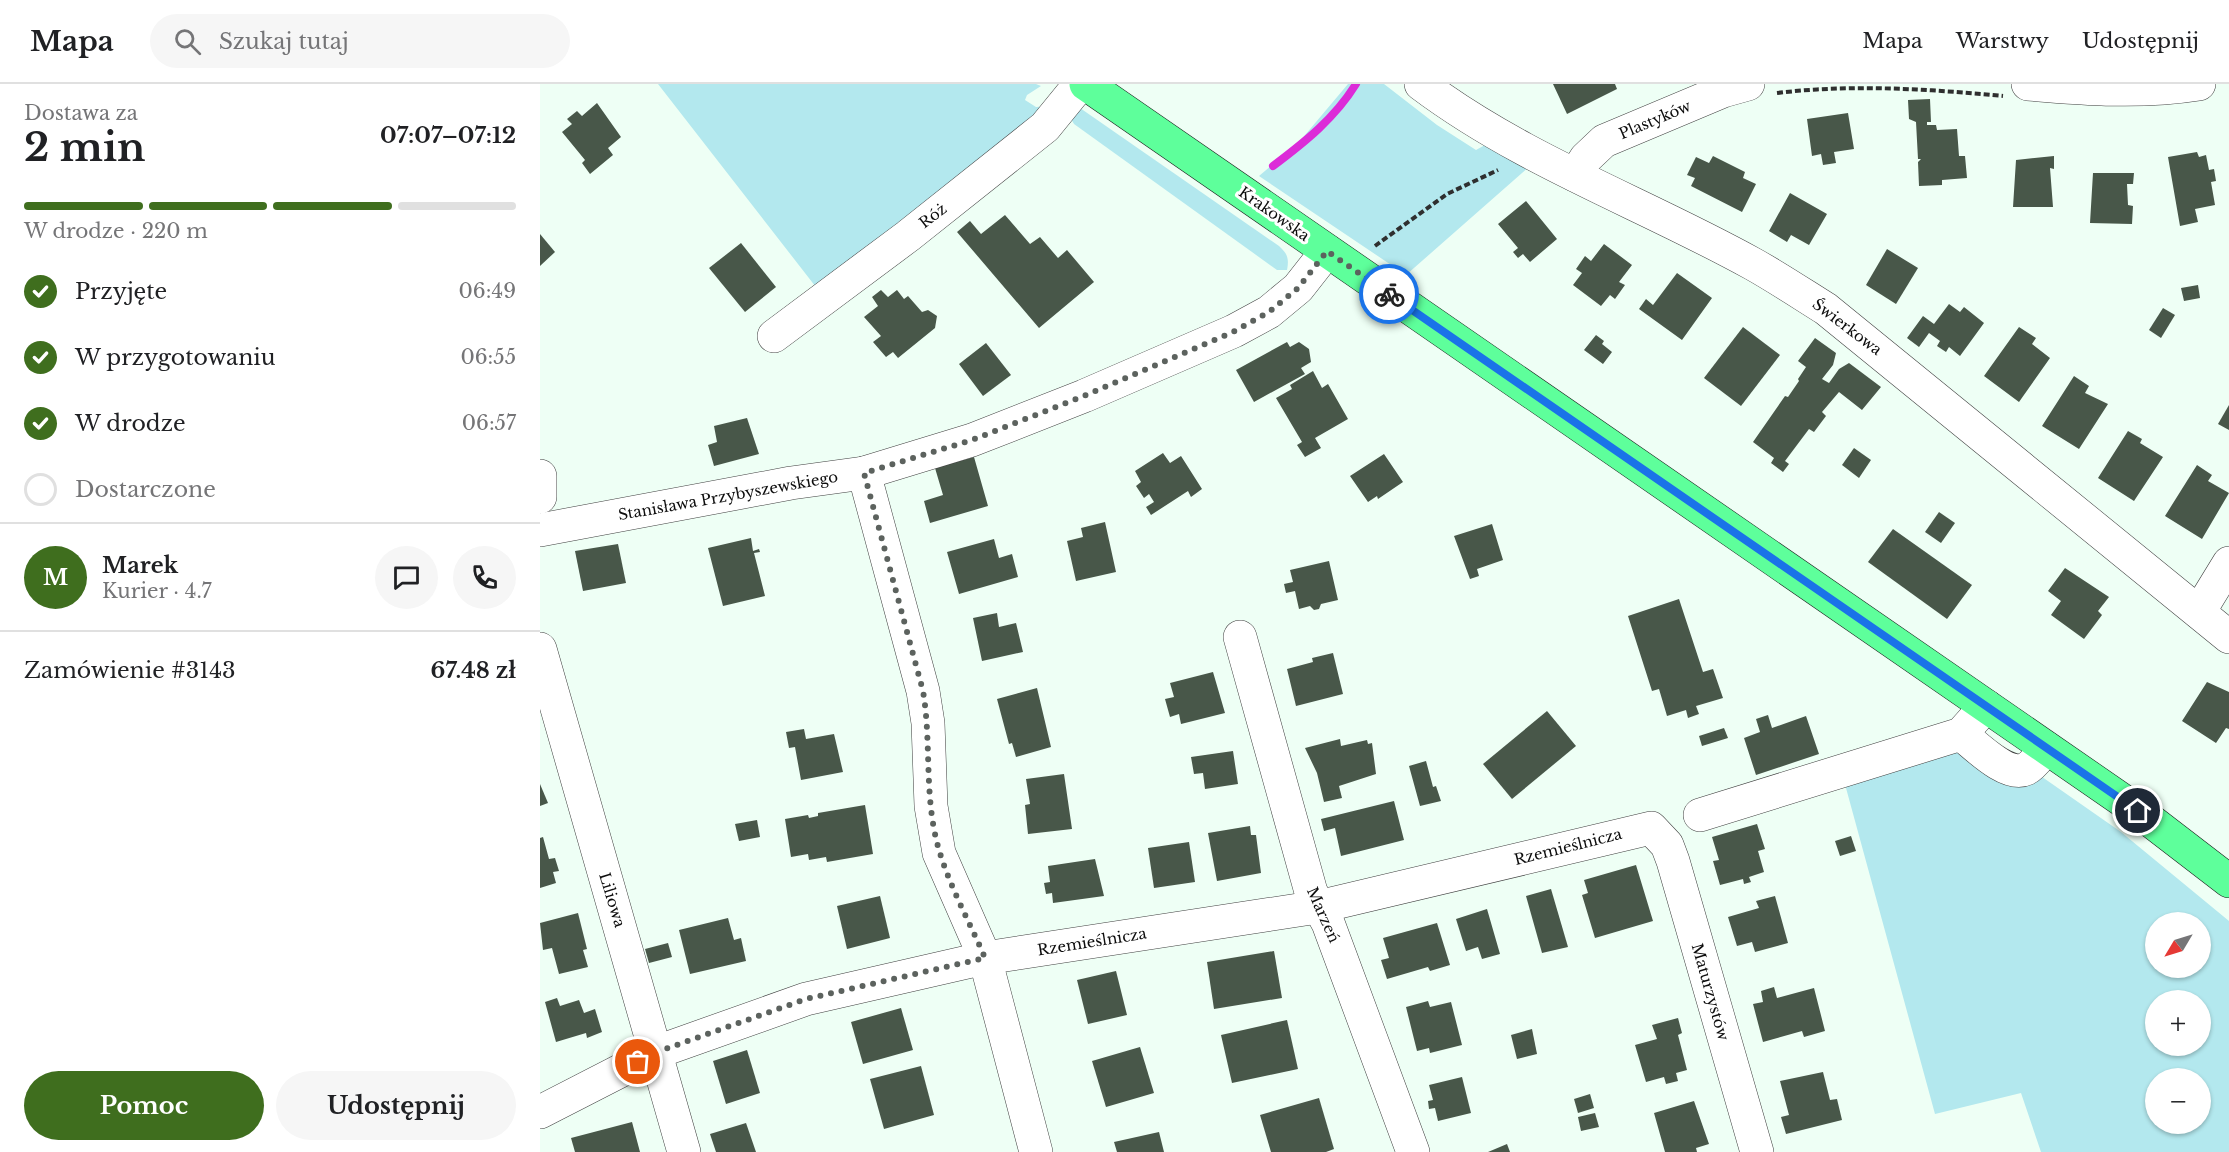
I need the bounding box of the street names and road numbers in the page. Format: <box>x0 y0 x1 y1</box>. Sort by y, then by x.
street label: Plastyków <box>1616 96 1694 143</box>
street label: Krakowska <box>1235 182 1314 245</box>
street label: Róż <box>915 199 950 232</box>
street label: Świerkowa <box>1809 294 1886 359</box>
street label: Stanisława Przybyszewskiego <box>617 467 839 524</box>
street label: Rzemieślnicza <box>1512 824 1624 869</box>
street label: Liliowa <box>595 870 630 930</box>
street label: Marzeń <box>1303 884 1344 946</box>
street label: Rzemieślnicza <box>1036 923 1149 960</box>
street label: Maturzystów <box>1688 941 1733 1043</box>

